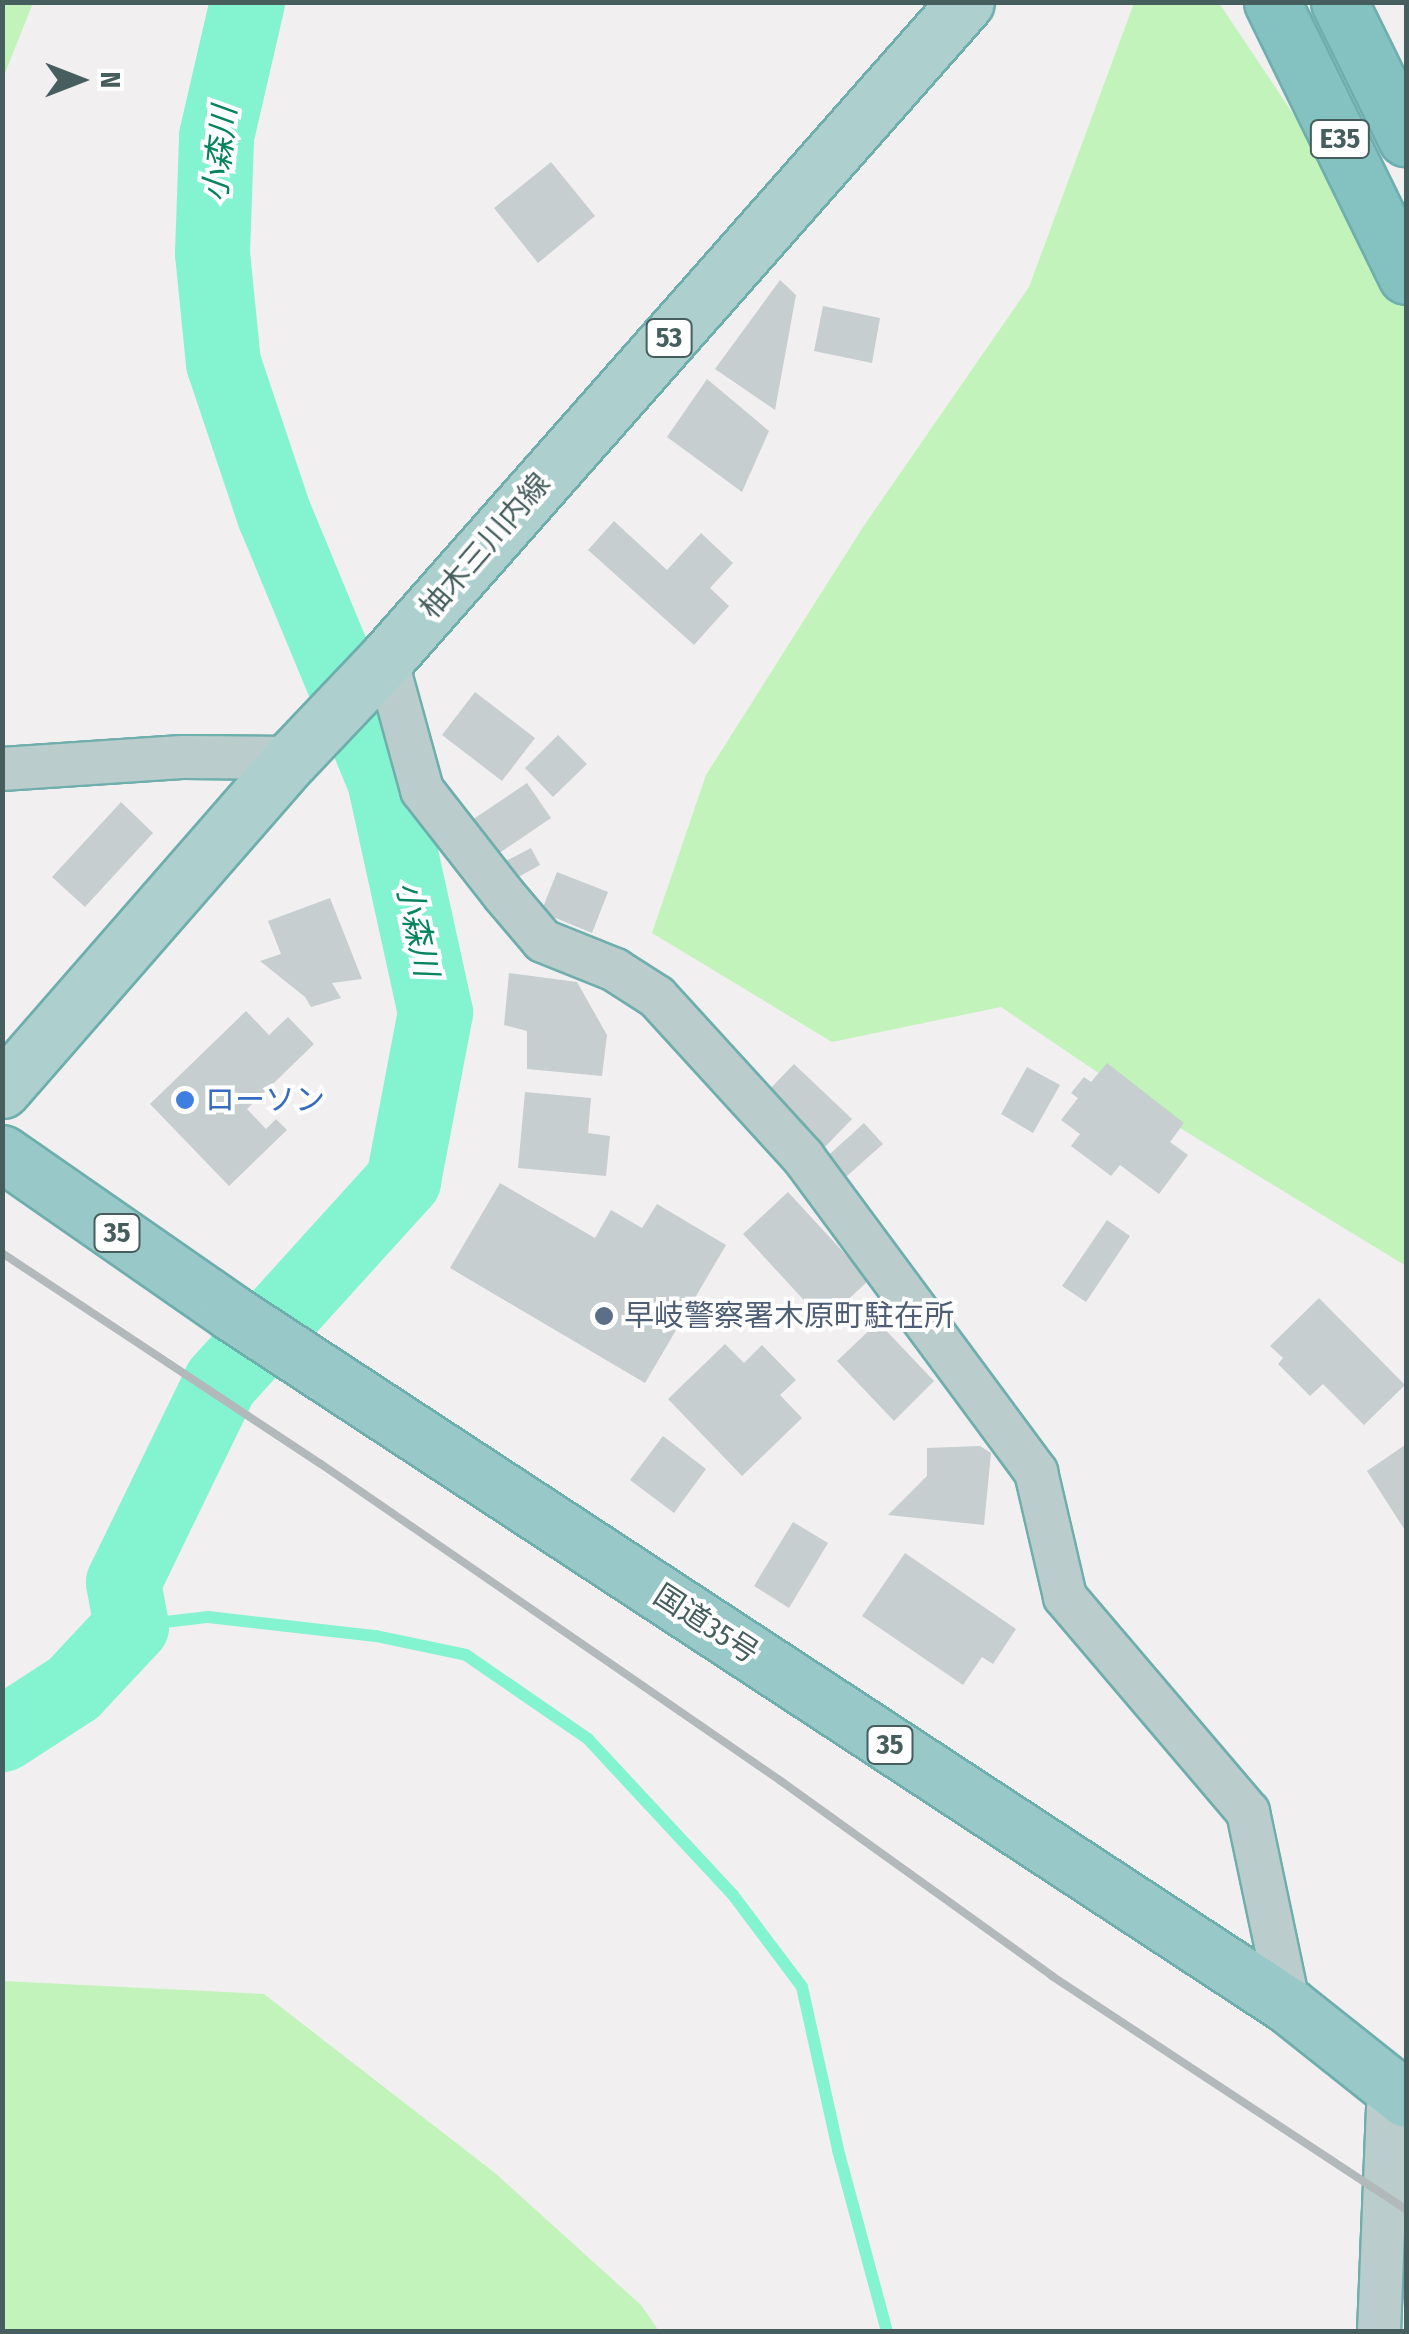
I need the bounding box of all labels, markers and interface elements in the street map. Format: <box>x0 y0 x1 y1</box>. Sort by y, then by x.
north arrow <box>30 30 130 130</box>
text: N <box>94 72 127 88</box>
water label: 小森川 <box>196 104 244 204</box>
road number: E35 <box>1308 116 1372 162</box>
road number: 53 <box>644 315 694 361</box>
street label: 柚木三川内線 <box>412 466 558 626</box>
water label: 小森川 <box>388 878 446 980</box>
place label: ローソン <box>205 1082 325 1118</box>
marker: ローソン <box>174 1089 196 1111</box>
road number: 35 <box>92 1210 142 1256</box>
place label: 早岐警察署木原町駐在所 <box>624 1298 954 1334</box>
marker: 早岐警察署木原町駐在所 <box>593 1305 615 1327</box>
street label: 国道35号 <box>647 1577 765 1671</box>
road number: 35 <box>865 1722 915 1768</box>

